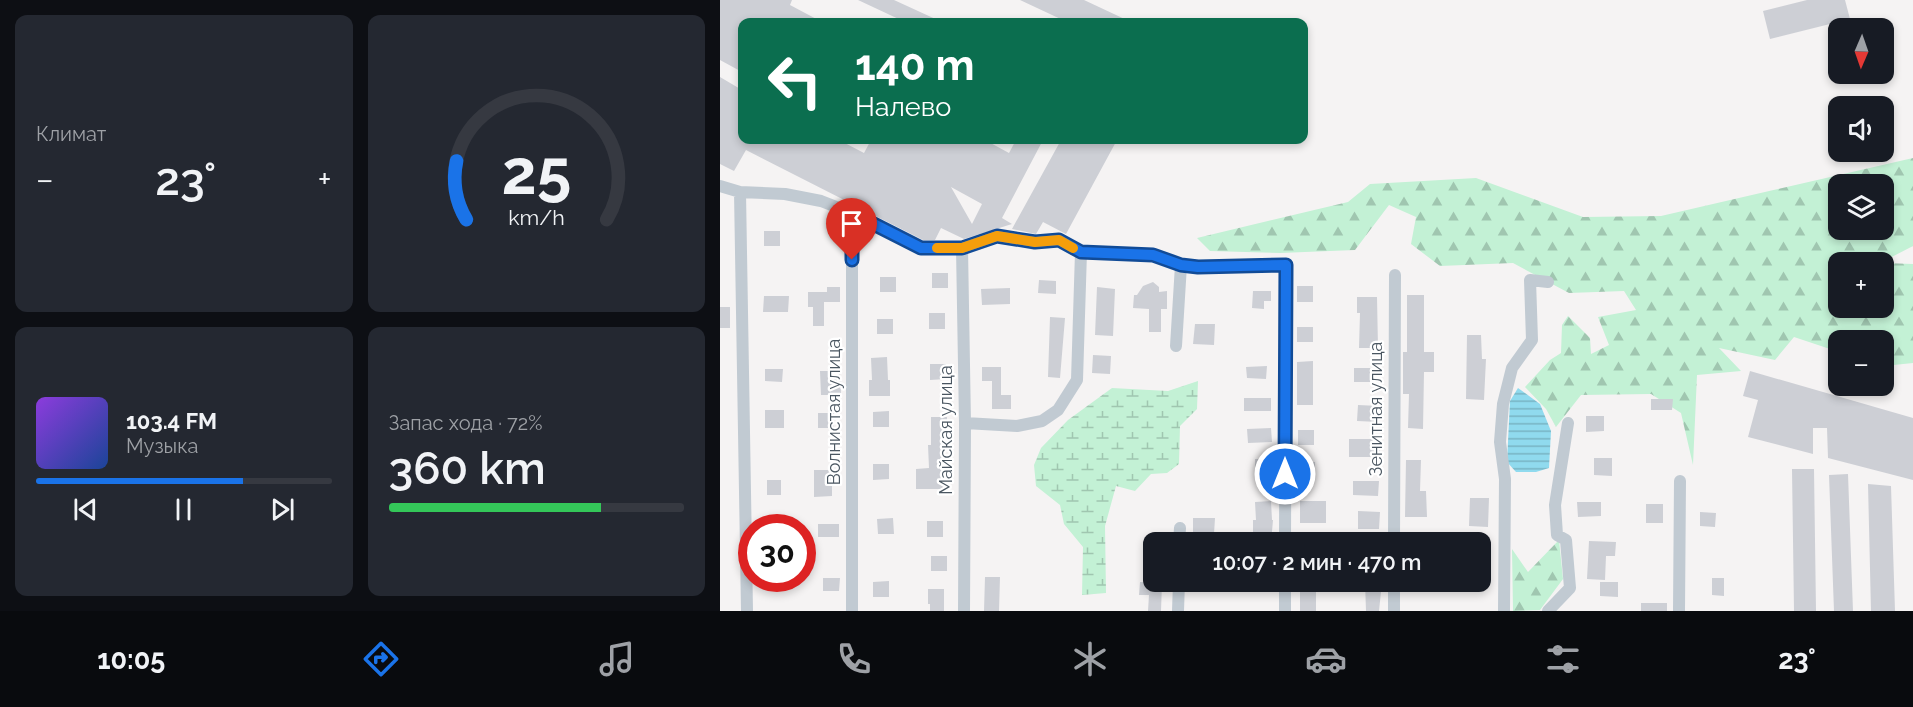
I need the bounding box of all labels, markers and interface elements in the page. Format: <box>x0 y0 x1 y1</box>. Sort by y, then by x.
north arrow <box>1828 18 1894 84</box>
map controls <box>1828 18 1894 396</box>
text: 140 m <box>855 41 975 90</box>
icon: left <box>756 42 834 120</box>
text: Налево <box>855 91 951 122</box>
button: sound <box>1828 96 1894 162</box>
text: Климат <box>36 122 106 146</box>
text: 25 <box>501 135 571 209</box>
text: 23° <box>155 153 216 206</box>
text: − <box>36 160 54 199</box>
text: + <box>318 160 332 199</box>
button: layers <box>1828 174 1894 240</box>
pin <box>826 198 877 260</box>
text: km/h <box>508 206 565 231</box>
icon: arrive <box>835 207 868 240</box>
button: + <box>1828 252 1894 318</box>
button: − <box>1828 330 1894 396</box>
street label: Волнистая улица <box>823 339 844 485</box>
street label: Зенитная улица <box>1365 342 1386 476</box>
street label: Майская улица <box>935 365 956 495</box>
text: 103.4 FM <box>126 408 217 434</box>
text: Запас хода · 72% <box>389 411 543 435</box>
text: Музыка <box>126 434 198 458</box>
text: 360 km <box>389 442 546 495</box>
position arrow <box>1253 442 1317 506</box>
icon: previous <box>69 493 102 526</box>
icon: pause <box>167 493 200 526</box>
icon: next <box>266 493 299 526</box>
speed limit sign: 30 <box>738 514 816 592</box>
text: 10:07 · 2 мин · 470 m <box>1212 549 1422 575</box>
icon: directions <box>360 638 402 680</box>
icon: music <box>596 638 638 680</box>
icon: phone <box>833 638 875 680</box>
icon: climate <box>1069 638 1111 680</box>
icon: car <box>1305 638 1347 680</box>
icon: filters <box>1542 638 1584 680</box>
text: 10:05 <box>97 644 165 675</box>
text: 23° <box>1778 644 1816 675</box>

